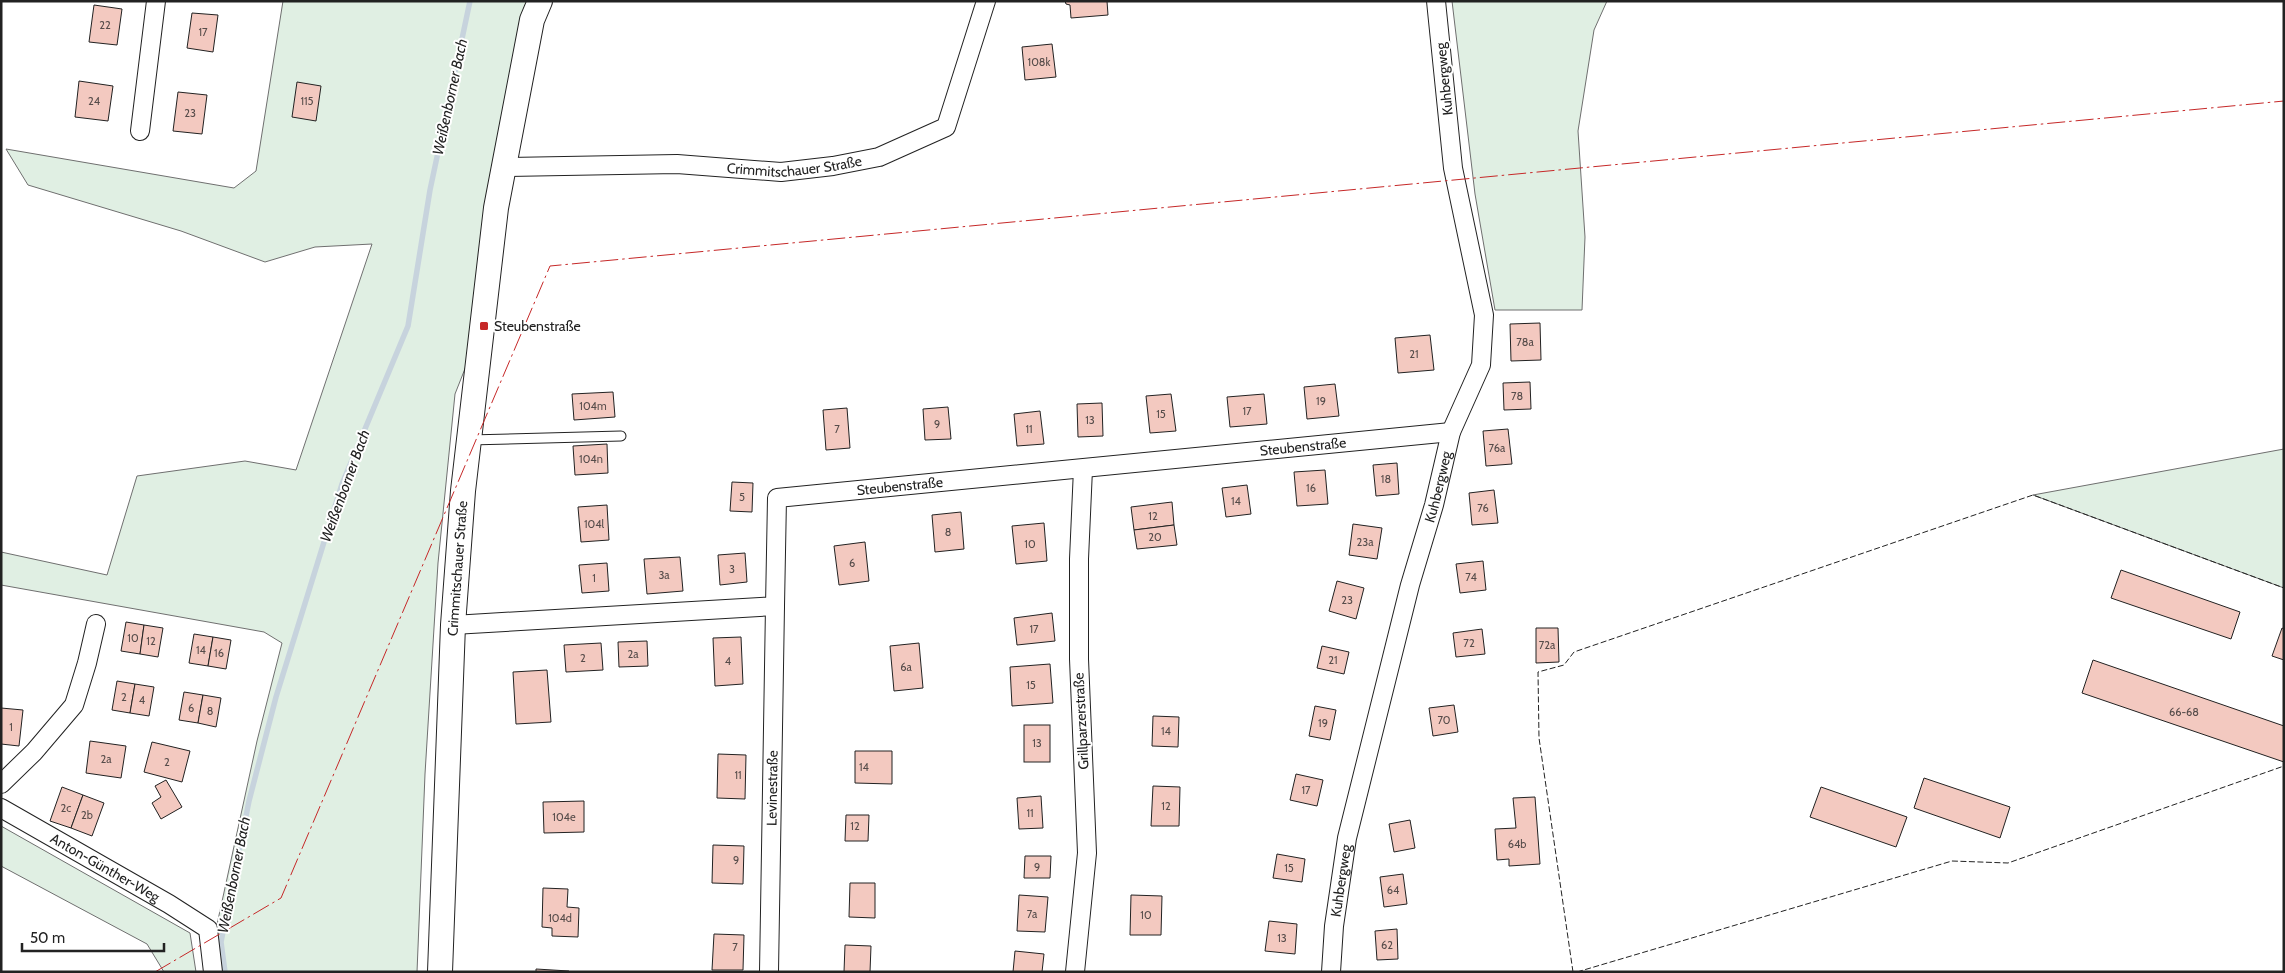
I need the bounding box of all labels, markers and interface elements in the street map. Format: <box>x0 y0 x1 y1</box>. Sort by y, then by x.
house number: 22 <box>99 18 111 32</box>
house number: 17 <box>198 25 208 39</box>
water label: Weißenborner Bach <box>429 37 471 157</box>
street label: Kuhbergweg <box>1431 41 1457 116</box>
house number: 108k <box>1028 55 1051 69</box>
house number: 24 <box>88 94 101 108</box>
house number: 115 <box>300 94 314 108</box>
house number: 23 <box>184 106 196 120</box>
street label: Crimmitschauer Straße <box>726 152 863 181</box>
place label: Steubenstraße <box>494 317 581 335</box>
marker: Steubenstraße <box>478 320 490 332</box>
house number: 78a <box>1516 335 1534 349</box>
house number: 21 <box>1409 347 1419 361</box>
house number: 78 <box>1511 389 1523 403</box>
house number: 19 <box>1316 394 1326 408</box>
house number: 104m <box>579 399 607 413</box>
house number: 17 <box>1242 404 1252 418</box>
house number: 15 <box>1156 407 1166 421</box>
house number: 13 <box>1085 413 1095 427</box>
house number: 9 <box>934 417 940 431</box>
house number: 7 <box>834 422 840 436</box>
house number: 11 <box>1025 422 1033 436</box>
water label: Weißenborner Bach <box>316 427 374 545</box>
street label: Steubenstraße <box>1259 433 1347 460</box>
house number: 76a <box>1489 441 1506 455</box>
street label: Kuhbergweg <box>1420 448 1456 525</box>
house number: 104n <box>579 452 603 466</box>
house number: 18 <box>1381 472 1391 486</box>
street label: Steubenstraße <box>856 473 944 499</box>
house number: 16 <box>1306 481 1316 495</box>
house number: 5 <box>739 490 745 504</box>
house number: 14 <box>1231 494 1242 508</box>
street label: Crimmitschauer Straße <box>444 500 471 636</box>
house number: 76 <box>1477 501 1489 515</box>
house number: 12 <box>1148 509 1158 523</box>
house number: 104l <box>584 517 605 531</box>
house number: 8 <box>945 525 951 539</box>
house number: 20 <box>1148 530 1162 544</box>
house number: 23a <box>1357 535 1374 549</box>
house number: 10 <box>1024 537 1036 551</box>
house number: 6 <box>849 556 855 570</box>
house number: 3 <box>729 562 735 576</box>
house number: 3a <box>658 568 670 582</box>
house number: 74 <box>1465 570 1477 584</box>
house number: 1 <box>592 571 596 585</box>
house number: 23 <box>1341 593 1353 607</box>
house number: 17 <box>1029 622 1039 636</box>
house number: 10 <box>127 631 139 645</box>
house number: 12 <box>146 634 156 648</box>
house number: 72 <box>1463 636 1475 650</box>
house number: 72a <box>1539 638 1556 652</box>
house number: 14 <box>196 643 207 657</box>
house number: 16 <box>214 646 224 660</box>
house number: 2a <box>627 647 639 661</box>
house number: 2 <box>580 651 586 665</box>
house number: 21 <box>1328 653 1338 667</box>
house number: 4 <box>725 654 732 668</box>
house number: 6a <box>900 660 912 674</box>
street label: Grillparzerstraße <box>1069 672 1093 770</box>
house number: 15 <box>1026 678 1036 692</box>
house number: 2 <box>121 690 127 704</box>
house number: 4 <box>139 693 146 707</box>
house number: 6 <box>188 701 194 715</box>
house number: 8 <box>207 704 213 718</box>
house number: 66-68 <box>2169 705 2199 719</box>
house number: 70 <box>1437 713 1451 727</box>
house number: 19 <box>1318 716 1328 730</box>
house number: 1 <box>9 720 13 734</box>
house number: 14 <box>1161 724 1172 738</box>
house number: 13 <box>1032 736 1042 750</box>
street label: Levinestraße <box>762 750 782 826</box>
house number: 2a <box>100 752 112 766</box>
house number: 2 <box>164 755 170 769</box>
house number: 14 <box>859 760 870 774</box>
house number: 11 <box>734 768 742 782</box>
house number: 17 <box>1301 783 1311 797</box>
house number: 12 <box>1161 799 1171 813</box>
house number: 2c <box>61 801 71 815</box>
house number: 11 <box>1026 806 1034 820</box>
house number: 2b <box>81 808 93 822</box>
house number: 104e <box>552 810 576 824</box>
water label: Weißenborner Bach <box>214 815 254 935</box>
house number: 12 <box>850 819 860 833</box>
street label: Anton-Günther-Weg <box>47 829 164 906</box>
house number: 64b <box>1508 837 1526 851</box>
street label: Kuhbergweg <box>1326 842 1355 918</box>
house number: 9 <box>733 853 739 867</box>
house number: 9 <box>1034 860 1040 874</box>
house number: 15 <box>1284 861 1294 875</box>
house number: 64 <box>1387 883 1400 897</box>
house number: 7a <box>1027 907 1038 921</box>
house number: 10 <box>1140 908 1152 922</box>
house number: 104d <box>548 911 572 925</box>
scale bar <box>22 920 165 952</box>
text: 50 m <box>30 929 65 947</box>
house number: 13 <box>1277 931 1287 945</box>
house number: 62 <box>1381 938 1393 952</box>
house number: 7 <box>732 940 738 954</box>

